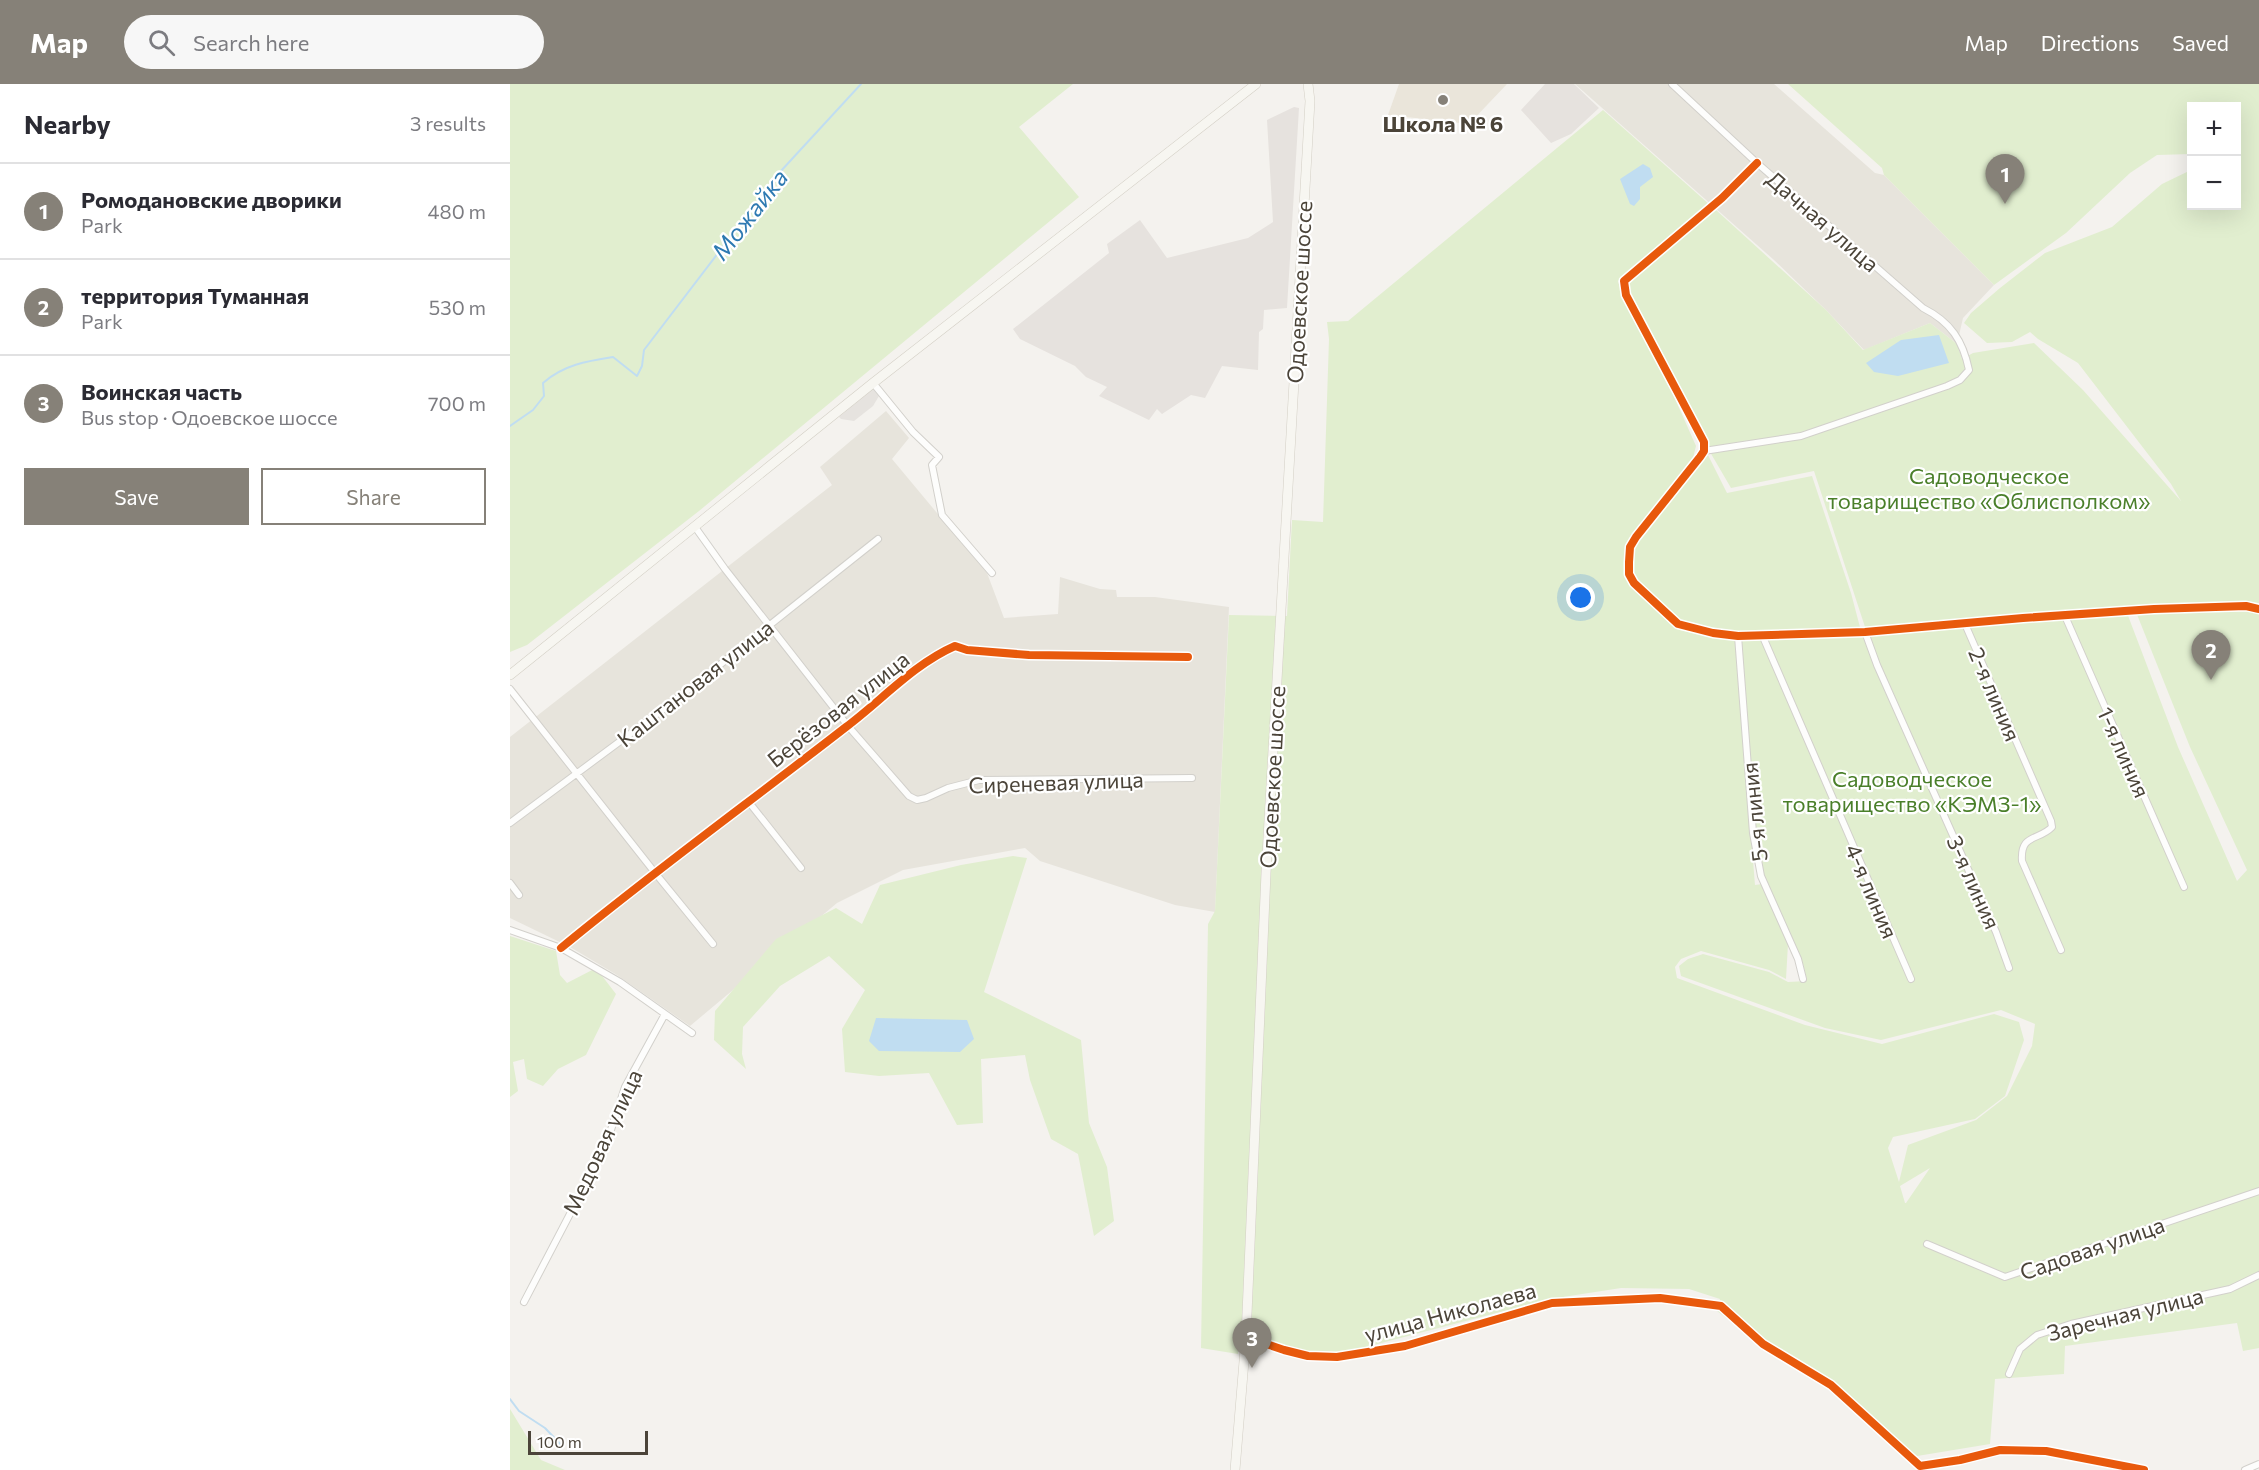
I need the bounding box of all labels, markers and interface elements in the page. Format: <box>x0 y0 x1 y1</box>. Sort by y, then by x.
search box <box>124 15 544 69</box>
text: Map <box>30 25 88 59</box>
icon: search <box>145 26 178 59</box>
text: Search here <box>193 29 309 56</box>
text: Map <box>1965 30 2008 55</box>
text: Directions <box>2041 30 2139 55</box>
text: Saved <box>2172 30 2229 55</box>
marker: Школа № 6 <box>1436 93 1450 107</box>
map controls <box>2187 102 2241 210</box>
button: + <box>2187 102 2241 156</box>
text: Nearby <box>24 108 111 139</box>
place label: Школа № 6 <box>1383 110 1503 137</box>
text: 3 results <box>410 111 486 135</box>
pin: 1 <box>1986 154 2024 204</box>
button: − <box>2187 156 2241 210</box>
water label: Можайка <box>705 163 793 265</box>
street label: Дачная улица <box>1761 165 1885 277</box>
text: Ромодановские дворики <box>81 186 342 213</box>
text: 1 <box>39 199 48 223</box>
text: 480 m <box>428 199 486 223</box>
street label: Одоевское шоссе <box>1281 200 1317 384</box>
text: Park <box>81 213 123 237</box>
text: территория Туманная <box>81 282 309 309</box>
text: 2 <box>38 295 49 319</box>
text: 530 m <box>429 295 486 319</box>
text: Park <box>81 309 123 333</box>
text: Воинская часть <box>81 378 242 405</box>
text: 3 <box>38 391 49 415</box>
text: 700 m <box>428 391 486 415</box>
text: Bus stop · Одоевское шоссе <box>81 405 338 429</box>
park label: Садоводческое товарищество «Облисполком» <box>1828 462 2150 514</box>
button: Save <box>24 468 249 525</box>
button: Share <box>261 468 486 525</box>
your location <box>1566 583 1595 612</box>
street label: Каштановая улица <box>611 614 779 752</box>
pin: 2 <box>2192 630 2230 680</box>
street label: 2-я линия <box>1963 643 2027 745</box>
street label: Берёзовая улица <box>762 645 914 773</box>
street label: Одоевское шоссе <box>1254 685 1290 869</box>
street label: 1-я линия <box>2092 702 2156 802</box>
street label: 5-я линия <box>1735 761 1773 863</box>
street label: Сиреневая улица <box>968 765 1144 799</box>
park label: Садоводческое товарищество «КЭМЗ-1» <box>1782 765 2042 817</box>
street label: 3-я линия <box>1941 831 2007 933</box>
street label: 4-я линия <box>1840 840 1904 942</box>
street label: Медовая улица <box>556 1065 648 1219</box>
street label: Садовая улица <box>2016 1211 2168 1285</box>
street label: улица Николаева <box>1361 1276 1539 1348</box>
street label: Заречная улица <box>2044 1282 2206 1346</box>
pin: 3 <box>1232 1318 1272 1368</box>
scale bar <box>528 1428 648 1456</box>
text: 100 m <box>537 1432 582 1451</box>

